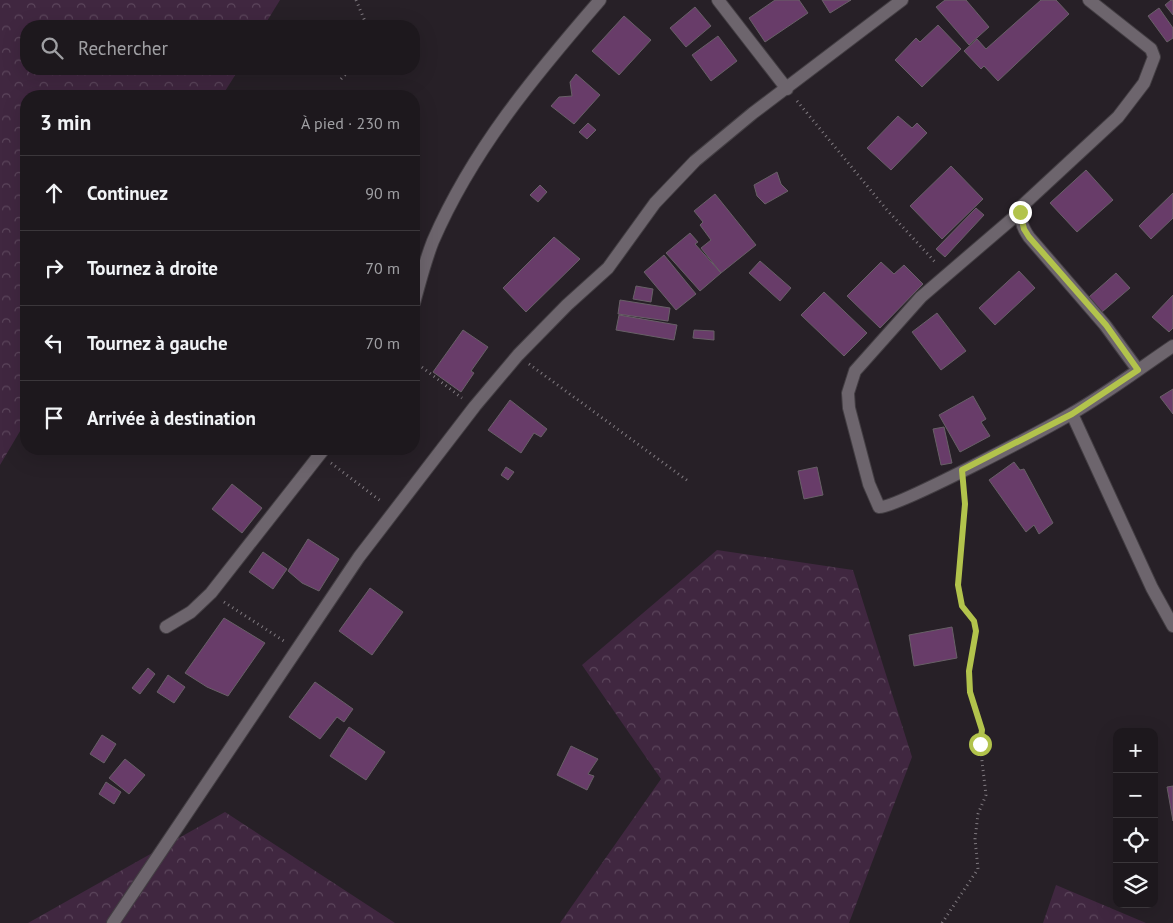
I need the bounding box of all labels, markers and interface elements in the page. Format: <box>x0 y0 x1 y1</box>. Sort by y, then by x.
search box <box>20 20 420 75</box>
icon: search <box>38 34 66 62</box>
text: Rechercher <box>78 36 168 60</box>
text: 3 min <box>40 109 91 136</box>
text: À pied · 230 m <box>301 113 400 133</box>
icon: ahead <box>40 179 68 207</box>
text: Continuez <box>87 181 168 205</box>
text: 90 m <box>365 183 400 203</box>
route end <box>1009 201 1032 224</box>
icon: right <box>40 254 68 282</box>
text: Tournez à droite <box>87 256 218 280</box>
text: 70 m <box>365 258 400 278</box>
icon: left <box>40 329 68 357</box>
text: Tournez à gauche <box>87 331 228 355</box>
text: 70 m <box>365 333 400 353</box>
icon: arrive <box>40 404 68 432</box>
text: Arrivée à destination <box>87 406 256 430</box>
map controls <box>1113 728 1158 908</box>
button: + <box>1113 728 1158 773</box>
route start <box>969 733 992 756</box>
button: − <box>1113 773 1158 818</box>
button: locate <box>1113 818 1158 863</box>
button: layers <box>1113 863 1158 908</box>

